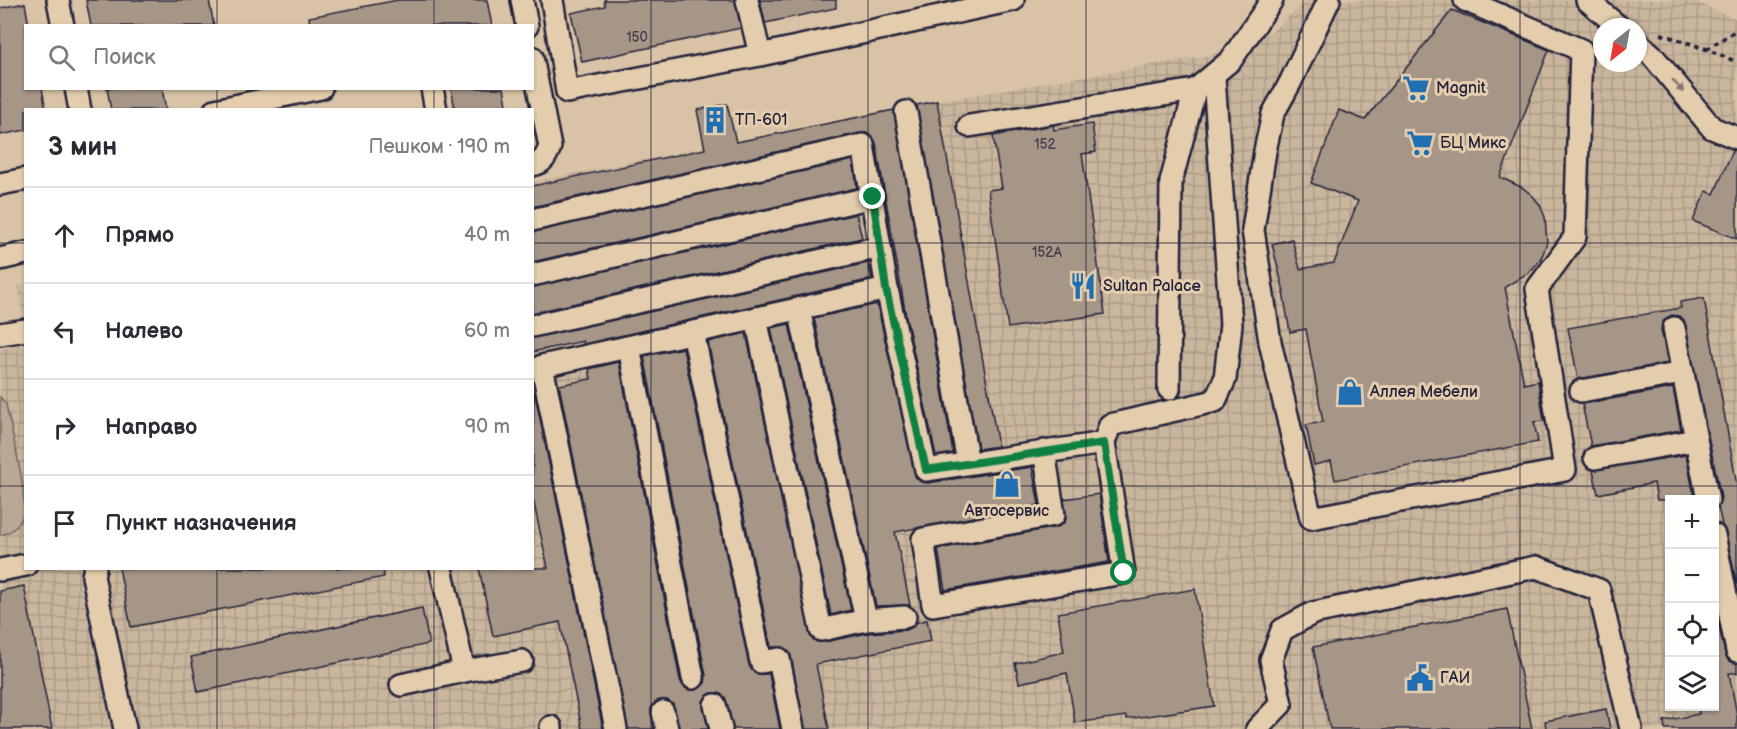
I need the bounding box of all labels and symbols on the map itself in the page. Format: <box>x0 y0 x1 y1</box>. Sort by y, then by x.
north arrow <box>1593 18 1647 72</box>
house number: 150 <box>626 29 648 46</box>
supermarket icon: Magnit <box>1401 73 1431 103</box>
one-way arrow <box>1671 78 1684 94</box>
place label: Magnit <box>1436 79 1486 98</box>
building icon: ТП-601 <box>700 105 730 135</box>
place label: ТП-601 <box>735 111 788 130</box>
supermarket icon: БЦ Микс <box>1405 128 1435 158</box>
place label: БЦ Микс <box>1440 134 1506 153</box>
house number: 152 <box>1034 136 1057 153</box>
route end <box>859 183 885 209</box>
house number: 152А <box>1032 244 1063 261</box>
restaurant icon: Sultan Palace <box>1068 271 1098 301</box>
place label: Sultan Palace <box>1103 277 1201 296</box>
shop icon: Аллея Мебели <box>1335 377 1365 407</box>
place label: Аллея Мебели <box>1369 383 1478 402</box>
shop icon: Автосервис <box>992 469 1022 499</box>
place label: Автосервис <box>964 502 1049 521</box>
route start <box>1110 559 1136 585</box>
public building icon: ГАИ <box>1405 663 1435 693</box>
place label: ГАИ <box>1440 669 1470 688</box>

